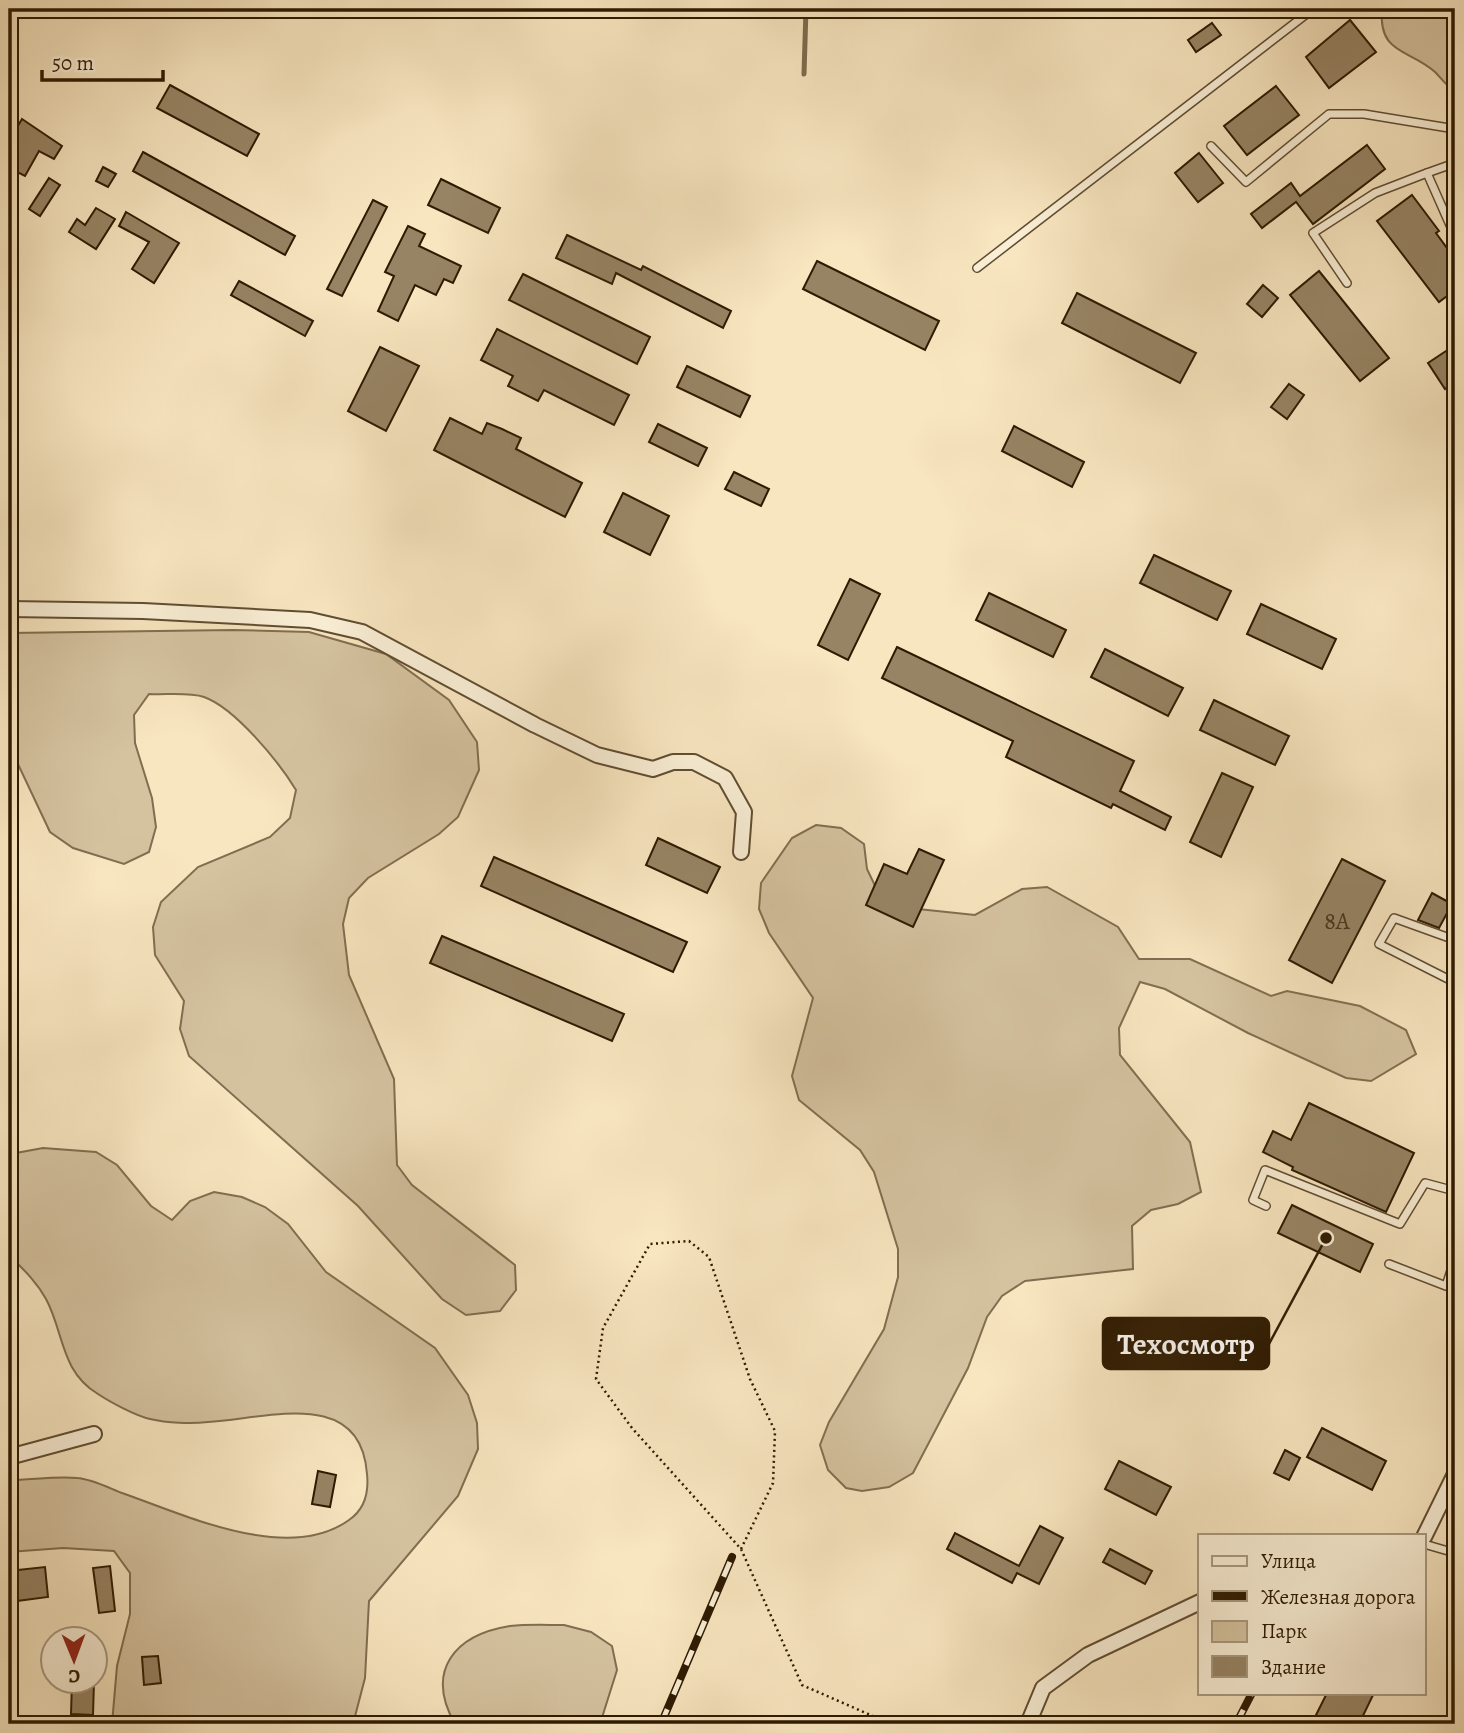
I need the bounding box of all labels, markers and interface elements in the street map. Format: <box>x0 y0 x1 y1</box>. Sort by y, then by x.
scale bar <box>42 38 163 82</box>
text: 50 m <box>52 49 94 77</box>
house number: 8А <box>1324 905 1351 937</box>
callout: Техосмотр <box>1103 1318 1269 1369</box>
text: Техосмотр <box>1117 1324 1255 1364</box>
legend <box>1198 1534 1426 1694</box>
text: Улица <box>1261 1547 1316 1575</box>
text: Железная дорога <box>1261 1583 1416 1611</box>
text: Парк <box>1261 1617 1307 1645</box>
north arrow <box>38 1624 108 1694</box>
text: Здание <box>1261 1653 1326 1681</box>
text: С <box>68 1663 80 1689</box>

